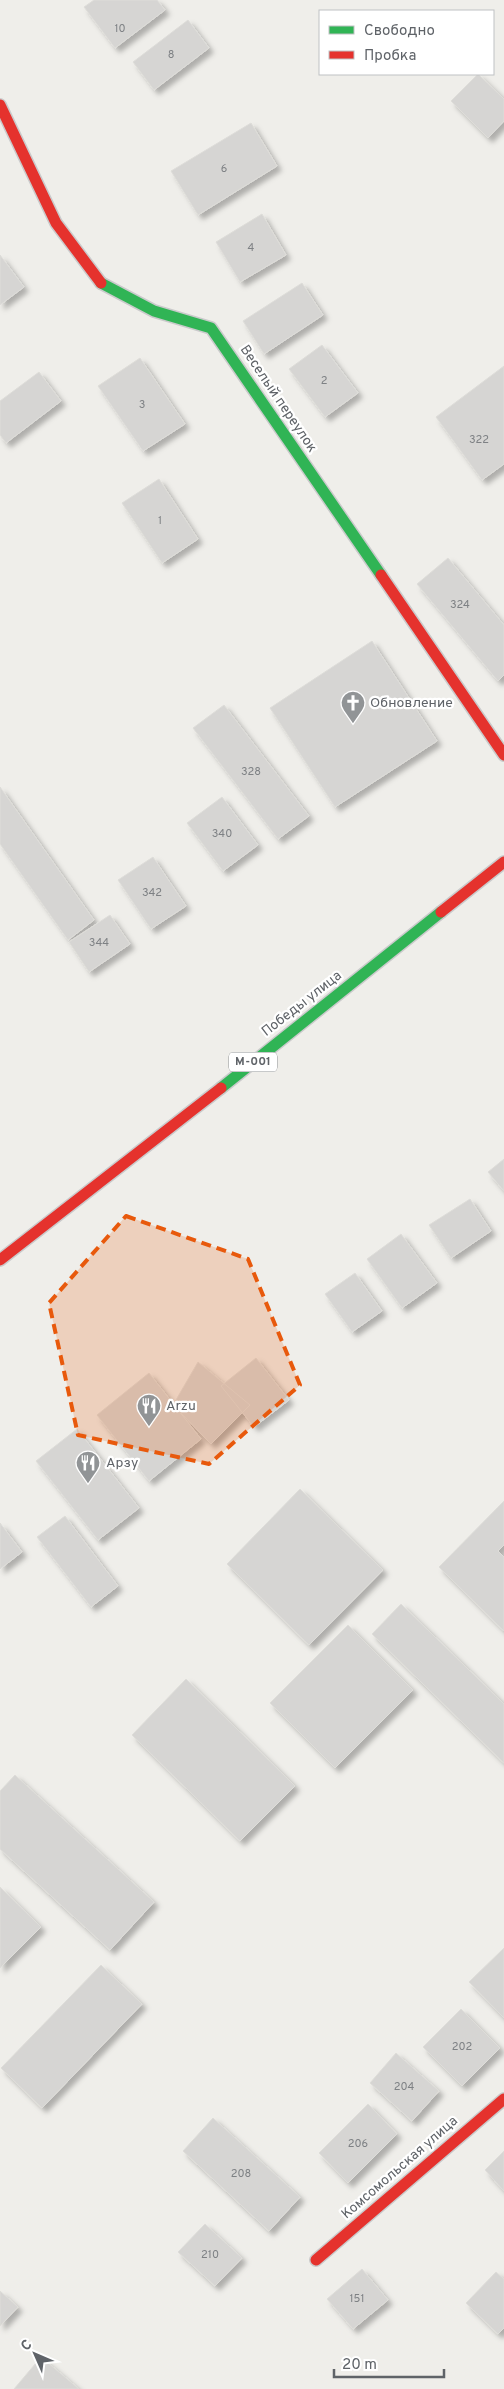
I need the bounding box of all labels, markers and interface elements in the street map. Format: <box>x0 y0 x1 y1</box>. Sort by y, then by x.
legend <box>319 10 494 75</box>
house number: 10 <box>114 22 126 36</box>
text: Свободно <box>364 22 435 41</box>
text: Пробка <box>364 47 416 66</box>
house number: 8 <box>168 48 174 62</box>
house number: 6 <box>221 162 227 176</box>
house number: 4 <box>248 241 255 255</box>
street label: Веселый переулок <box>236 342 320 456</box>
house number: 2 <box>321 374 327 388</box>
house number: 3 <box>139 398 145 412</box>
house number: 322 <box>469 433 489 447</box>
house number: 1 <box>158 514 162 528</box>
house number: 324 <box>450 598 470 612</box>
church icon: Обновление <box>340 690 366 724</box>
place label: Обновление <box>370 695 453 712</box>
house number: 328 <box>241 765 261 779</box>
house number: 340 <box>212 827 232 841</box>
house number: 342 <box>142 886 162 900</box>
house number: 344 <box>89 936 109 950</box>
street label: Победы улица <box>259 967 345 1041</box>
road number: М-001 <box>229 1052 277 1072</box>
restaurant icon: Arzu <box>136 1393 162 1427</box>
place label: Arzu <box>166 1398 196 1415</box>
restaurant icon: Арзу <box>75 1450 101 1484</box>
place label: Арзу <box>106 1455 138 1472</box>
house number: 202 <box>452 2040 472 2054</box>
house number: 204 <box>394 2080 414 2094</box>
street label: Комсомольская улица <box>338 2113 462 2223</box>
house number: 206 <box>348 2137 368 2151</box>
house number: 208 <box>231 2167 251 2181</box>
house number: 210 <box>201 2248 219 2262</box>
house number: 151 <box>349 2292 365 2306</box>
north arrow <box>10 2329 60 2379</box>
text: С <box>18 2337 36 2355</box>
scale bar <box>334 2346 444 2378</box>
text: 20 m <box>342 2356 377 2375</box>

